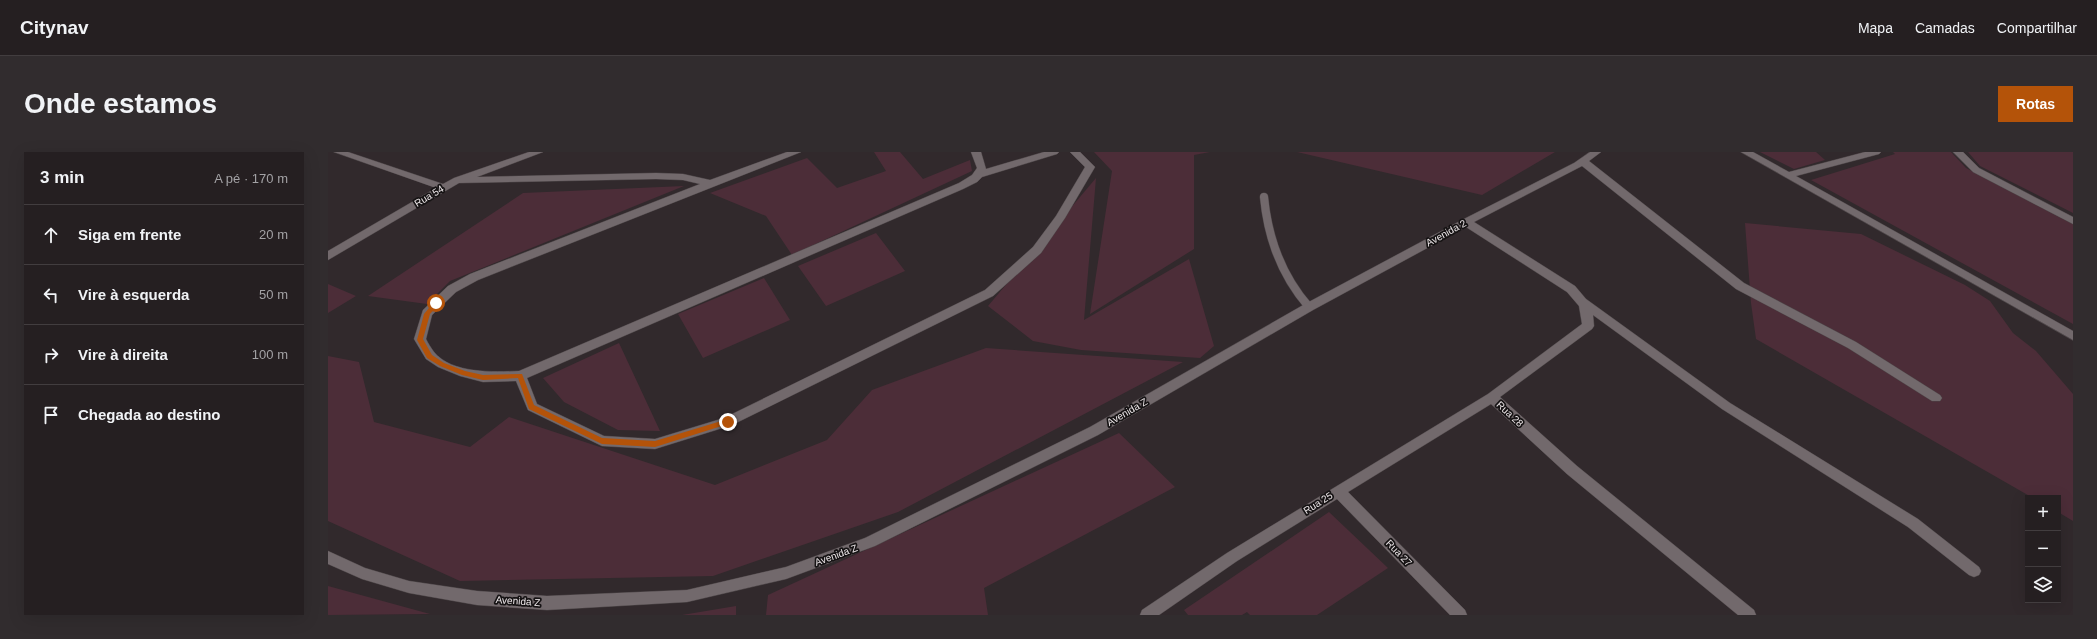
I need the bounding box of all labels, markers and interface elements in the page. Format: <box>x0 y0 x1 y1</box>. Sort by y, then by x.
text: Citynav <box>20 17 89 38</box>
text: Mapa <box>1858 20 1893 36</box>
text: Camadas <box>1915 20 1975 36</box>
text: Compartilhar <box>1997 20 2077 36</box>
button: Rotas <box>1998 86 2073 122</box>
text: Onde estamos <box>24 88 217 119</box>
text: 3 min <box>40 168 84 187</box>
text: A pé · 170 m <box>214 171 288 186</box>
street label: Rua 54 <box>412 183 446 209</box>
street label: Avenida 2 <box>1424 217 1468 249</box>
icon: ahead <box>40 224 62 246</box>
text: Siga em frente <box>78 226 181 243</box>
text: 20 m <box>259 227 288 242</box>
icon: left <box>40 284 62 306</box>
text: Vire à esquerda <box>78 286 189 303</box>
text: 50 m <box>259 287 288 302</box>
route start <box>427 294 445 312</box>
icon: right <box>40 344 62 366</box>
text: Vire à direita <box>78 346 168 363</box>
text: 100 m <box>252 347 288 362</box>
street label: Avenida Z <box>1105 396 1149 428</box>
street label: Rua 28 <box>1494 399 1526 429</box>
icon: arrive <box>40 404 62 426</box>
text: Chegada ao destino <box>78 406 221 423</box>
route end <box>719 413 737 431</box>
street label: Rua 25 <box>1301 490 1335 516</box>
map controls <box>2025 495 2061 603</box>
button: + <box>2025 495 2061 531</box>
button: − <box>2025 531 2061 567</box>
street label: Rua 27 <box>1384 538 1414 569</box>
street label: Avenida Z <box>813 542 859 568</box>
button: layers <box>2025 567 2061 603</box>
street label: Avenida Z <box>495 594 541 608</box>

